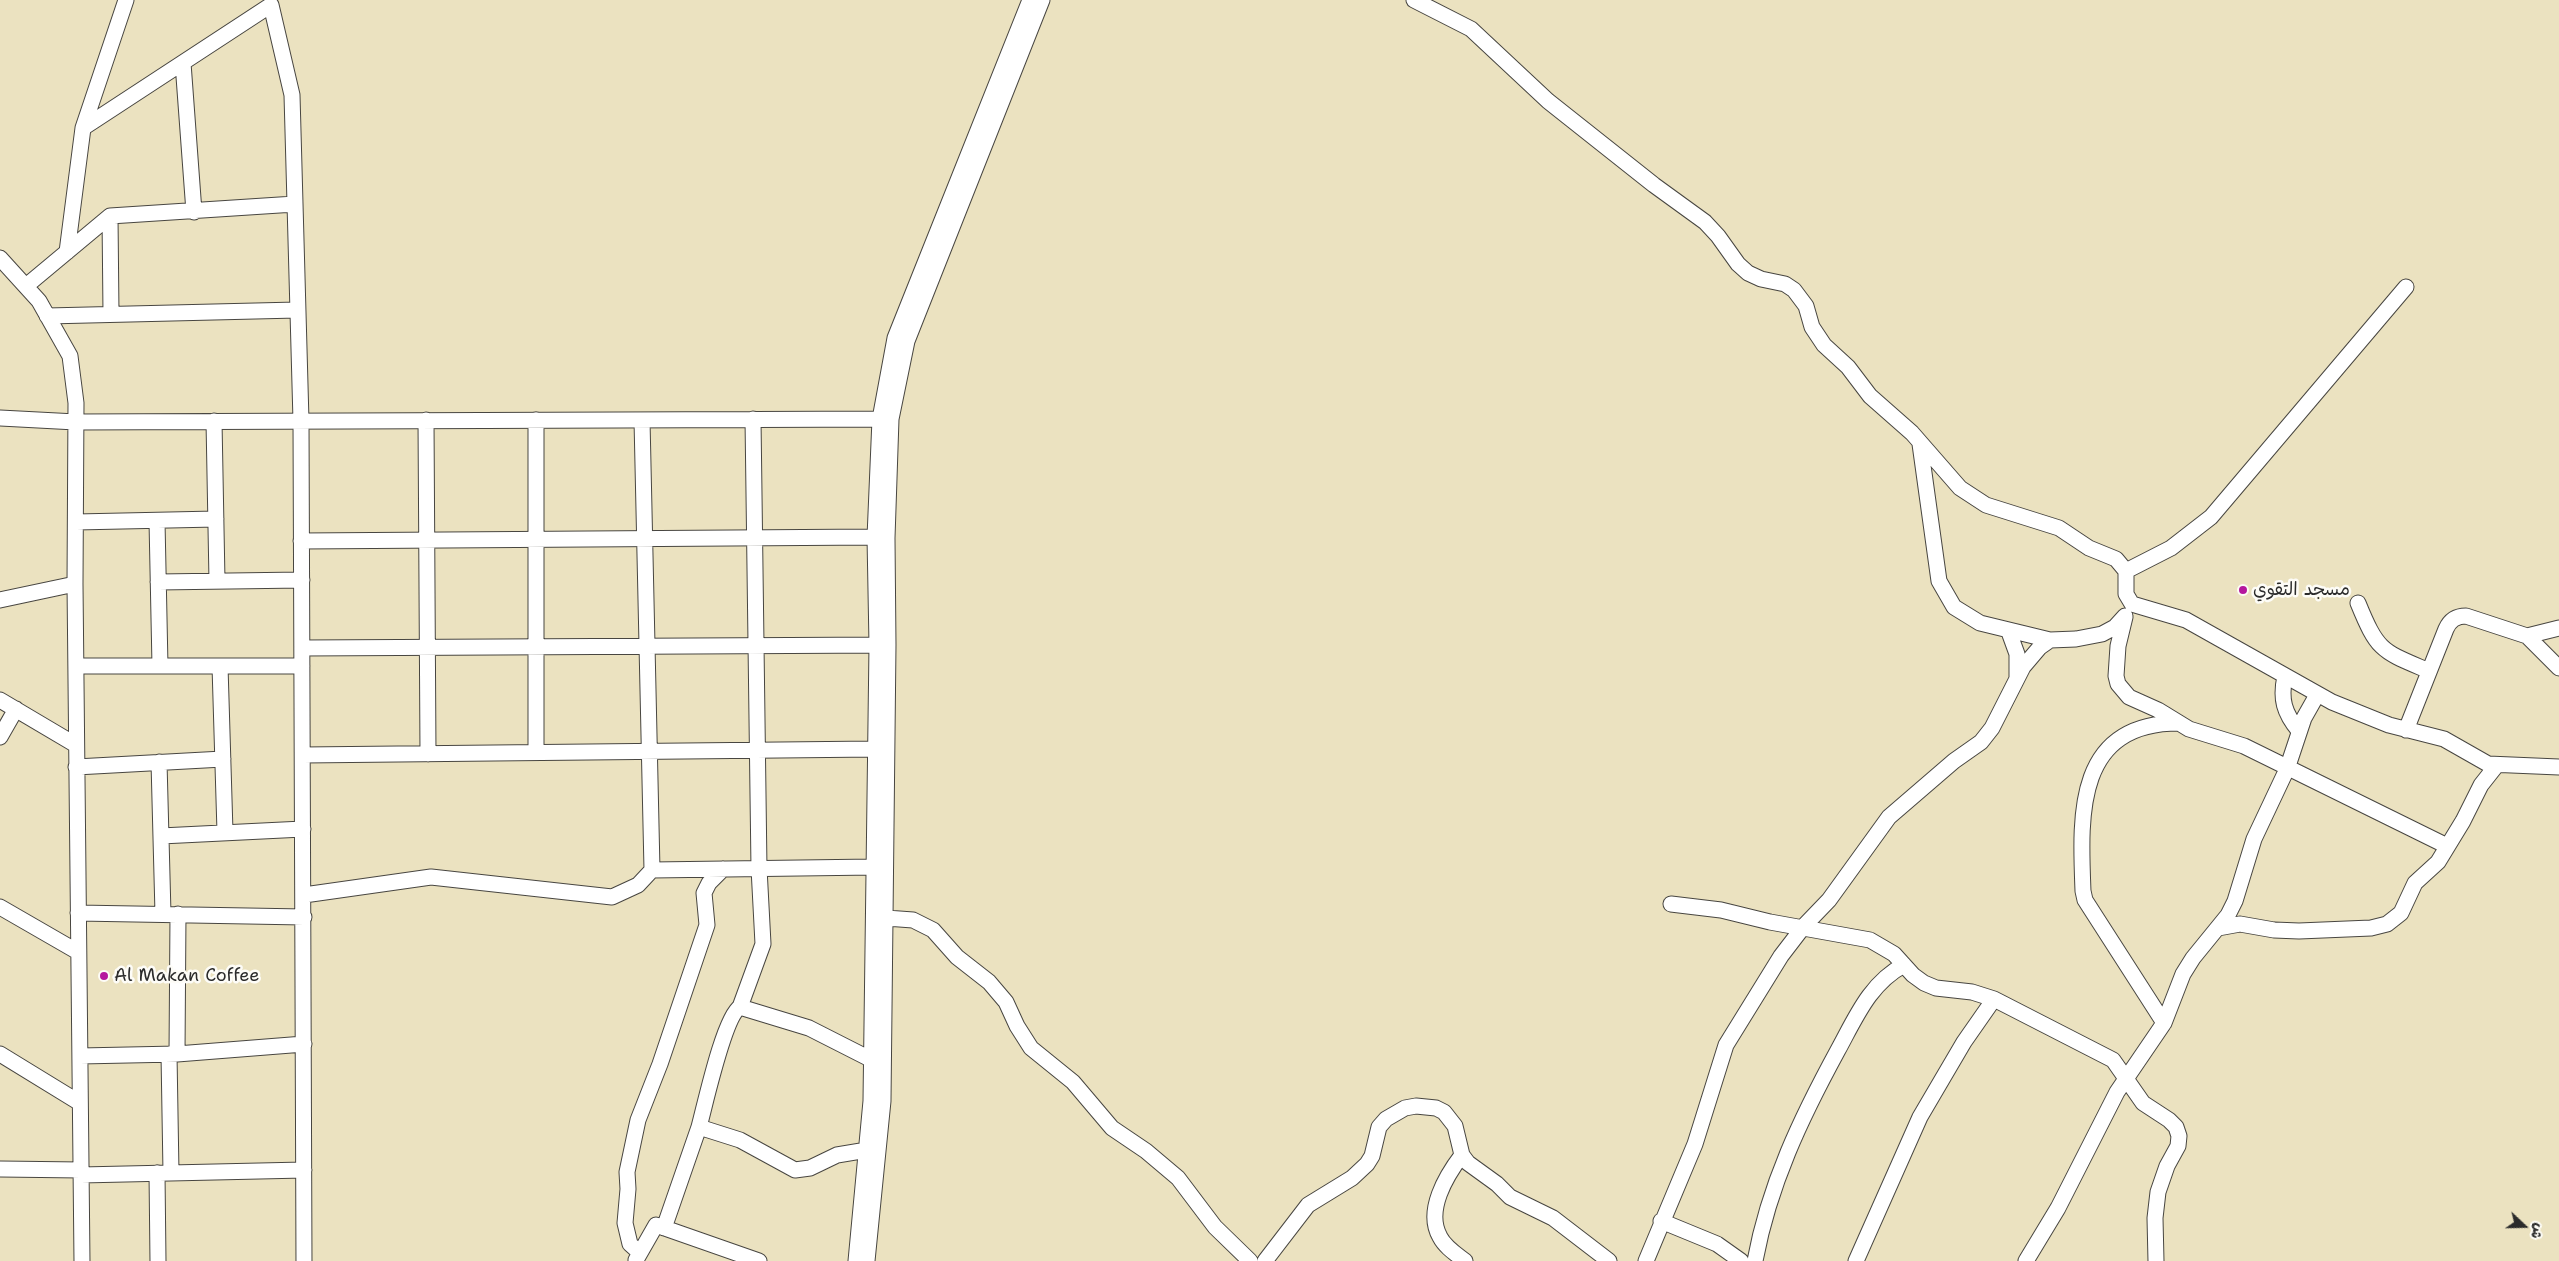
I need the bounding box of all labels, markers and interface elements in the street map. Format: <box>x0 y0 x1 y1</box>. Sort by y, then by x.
place label: مسجد التقوي <box>2253 579 2350 601</box>
marker: مسجد التقوي <box>2237 584 2249 596</box>
place label: Al Makan Coffee <box>114 965 259 987</box>
marker: Al Makan Coffee <box>98 970 110 982</box>
north arrow <box>2499 1201 2549 1251</box>
text: ش <box>2527 1221 2549 1242</box>

